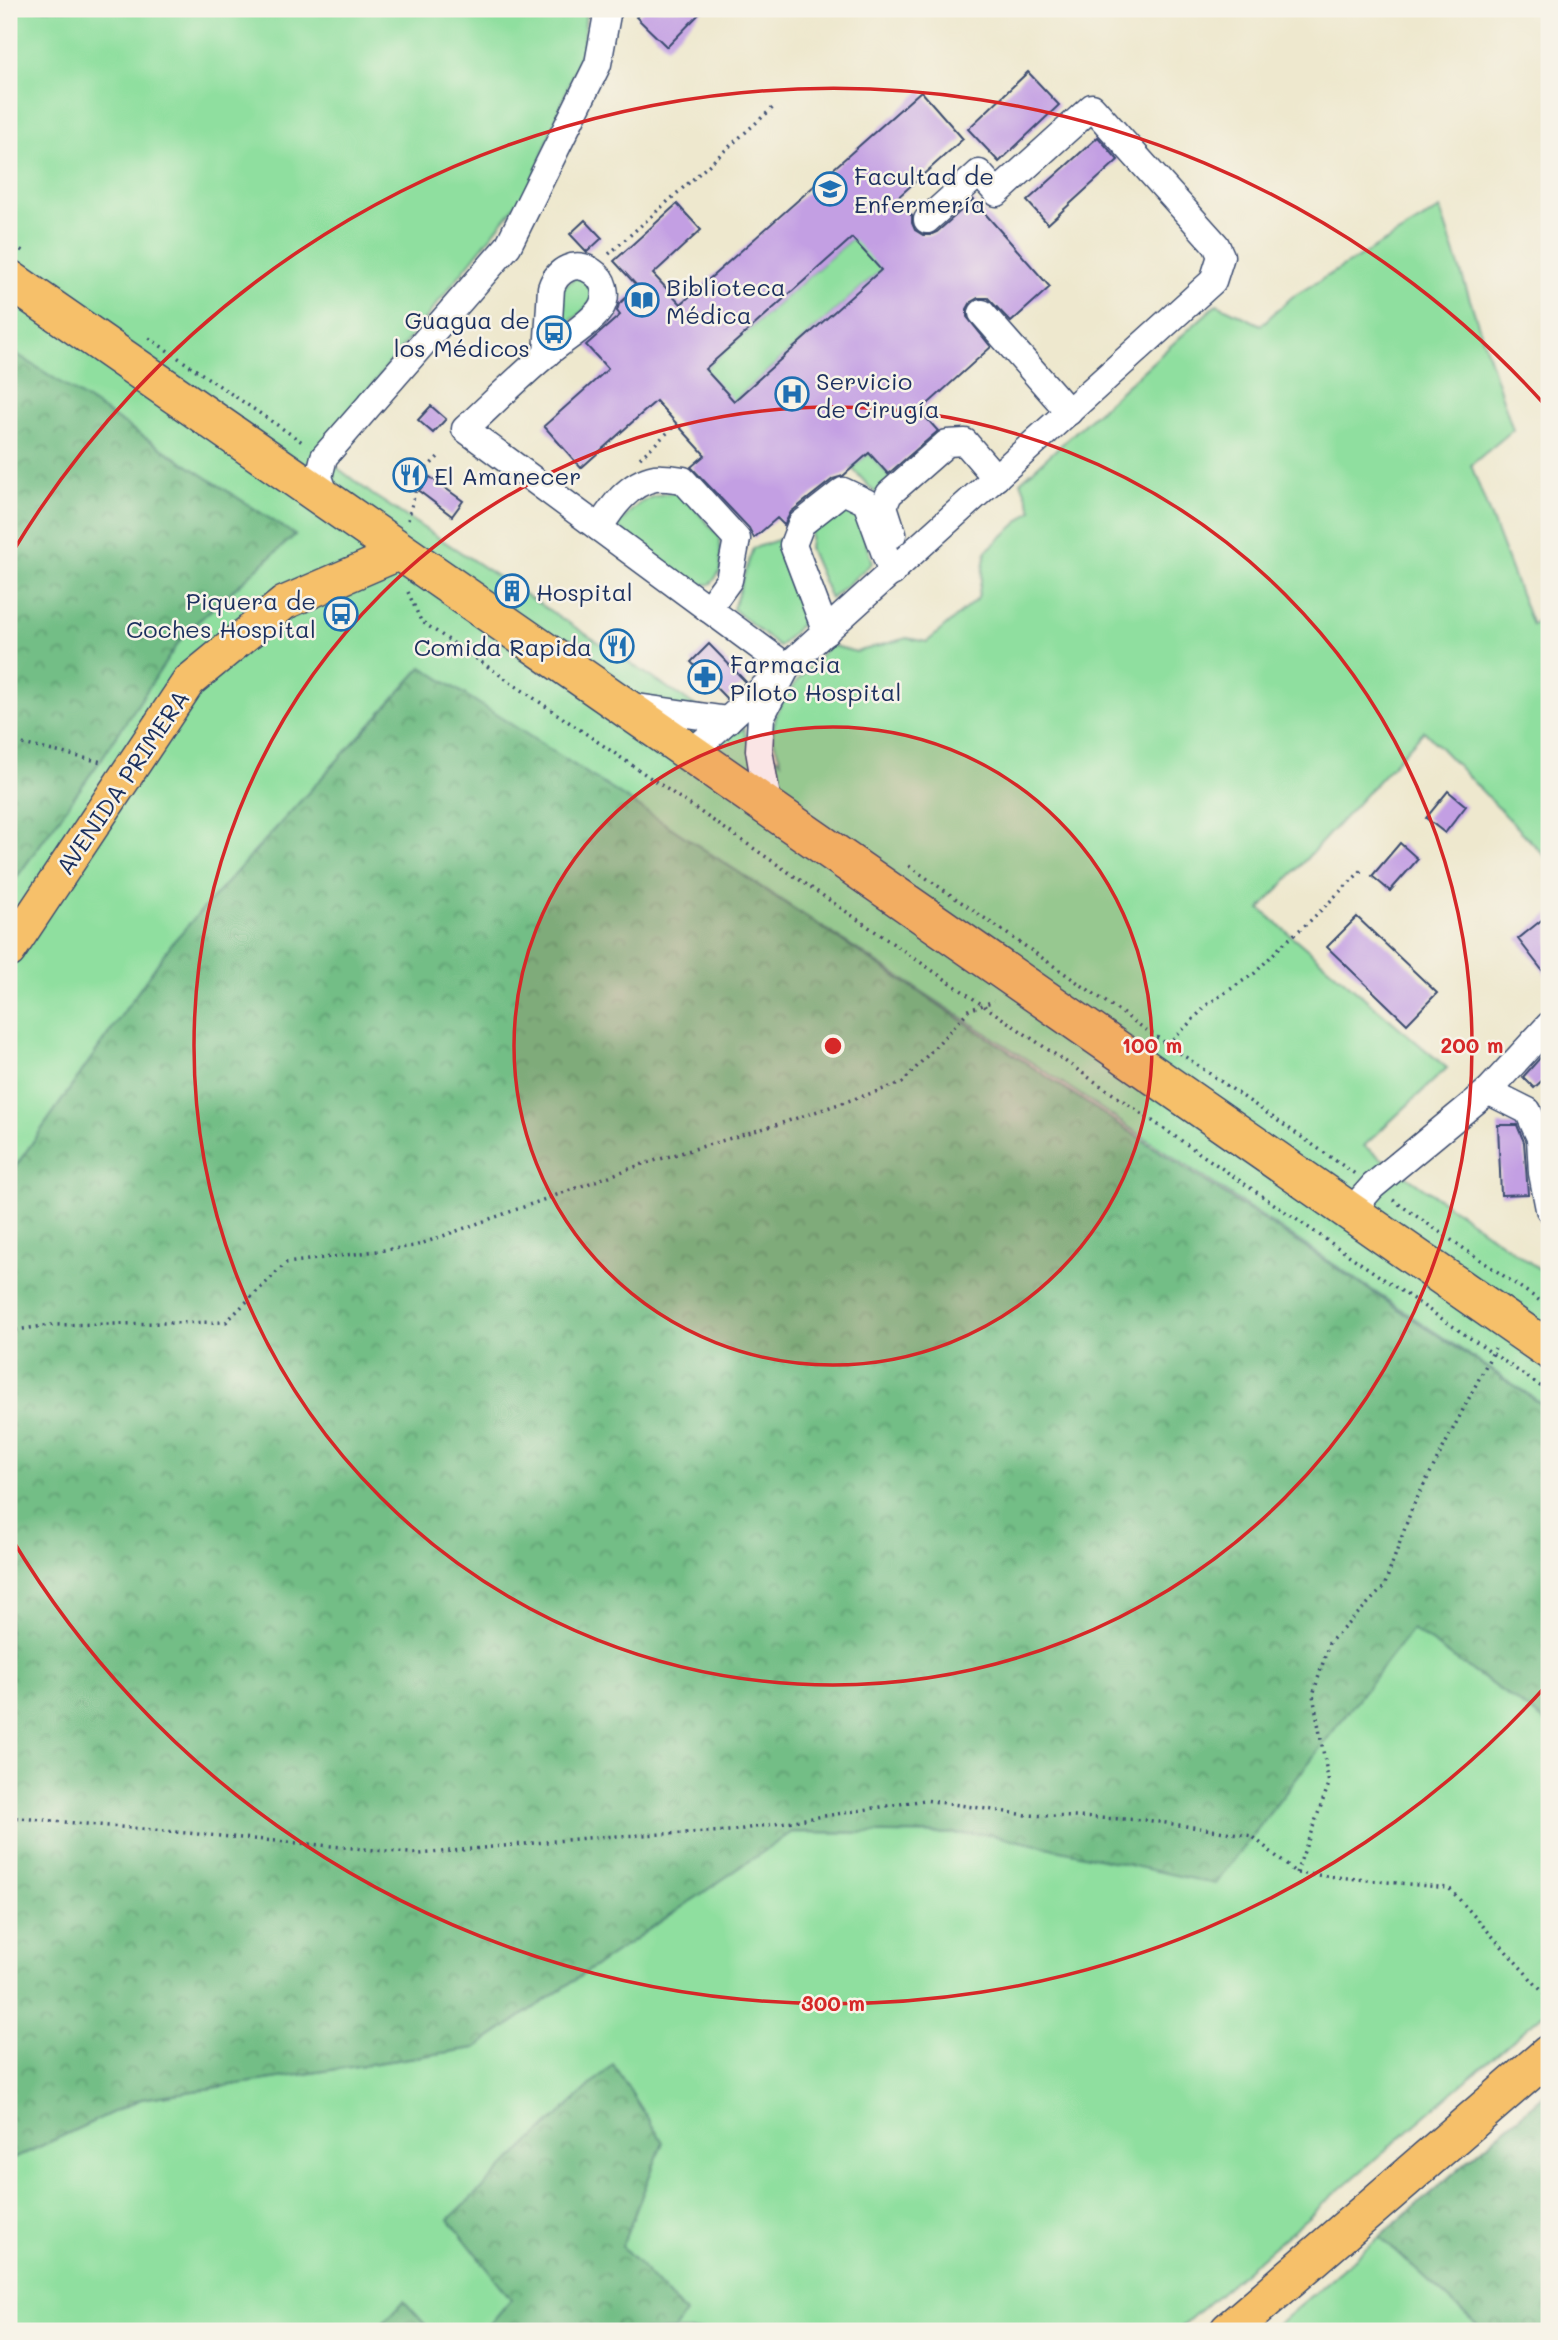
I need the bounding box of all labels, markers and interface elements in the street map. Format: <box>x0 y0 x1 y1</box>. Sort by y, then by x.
place label: Facultad de Enfermería <box>854 160 994 219</box>
school or university icon: Facultad de Enfermería <box>811 170 849 208</box>
place label: Biblioteca Médica <box>666 271 786 330</box>
library icon: Biblioteca Médica <box>623 281 661 319</box>
place label: Guagua de los Médicos <box>394 304 530 363</box>
bus stop icon: Guagua de los Médicos <box>535 314 573 352</box>
place label: Servicio de Cirugía <box>816 365 940 424</box>
hospital icon: Servicio de Cirugía <box>773 375 811 413</box>
restaurant icon: El Amanecer <box>391 456 429 494</box>
place label: El Amanecer <box>434 460 581 491</box>
building icon: Hospital <box>493 572 531 610</box>
place label: Hospital <box>536 576 633 607</box>
place label: Piquera de Coches Hospital <box>126 585 316 644</box>
bus stop icon: Piquera de Coches Hospital <box>322 595 360 633</box>
restaurant icon: Comida Rapida <box>598 627 636 665</box>
place label: Comida Rapida <box>414 631 592 662</box>
place label: Farmacia Piloto Hospital <box>730 648 901 707</box>
pharmacy icon: Farmacia Piloto Hospital <box>686 658 724 696</box>
street label: AVENIDA PRIMERA <box>49 684 195 880</box>
text: 100 m <box>1122 1031 1182 1058</box>
text: 200 m <box>1441 1031 1503 1058</box>
centre of rings <box>821 1034 845 1058</box>
text: 300 m <box>801 1989 865 2016</box>

